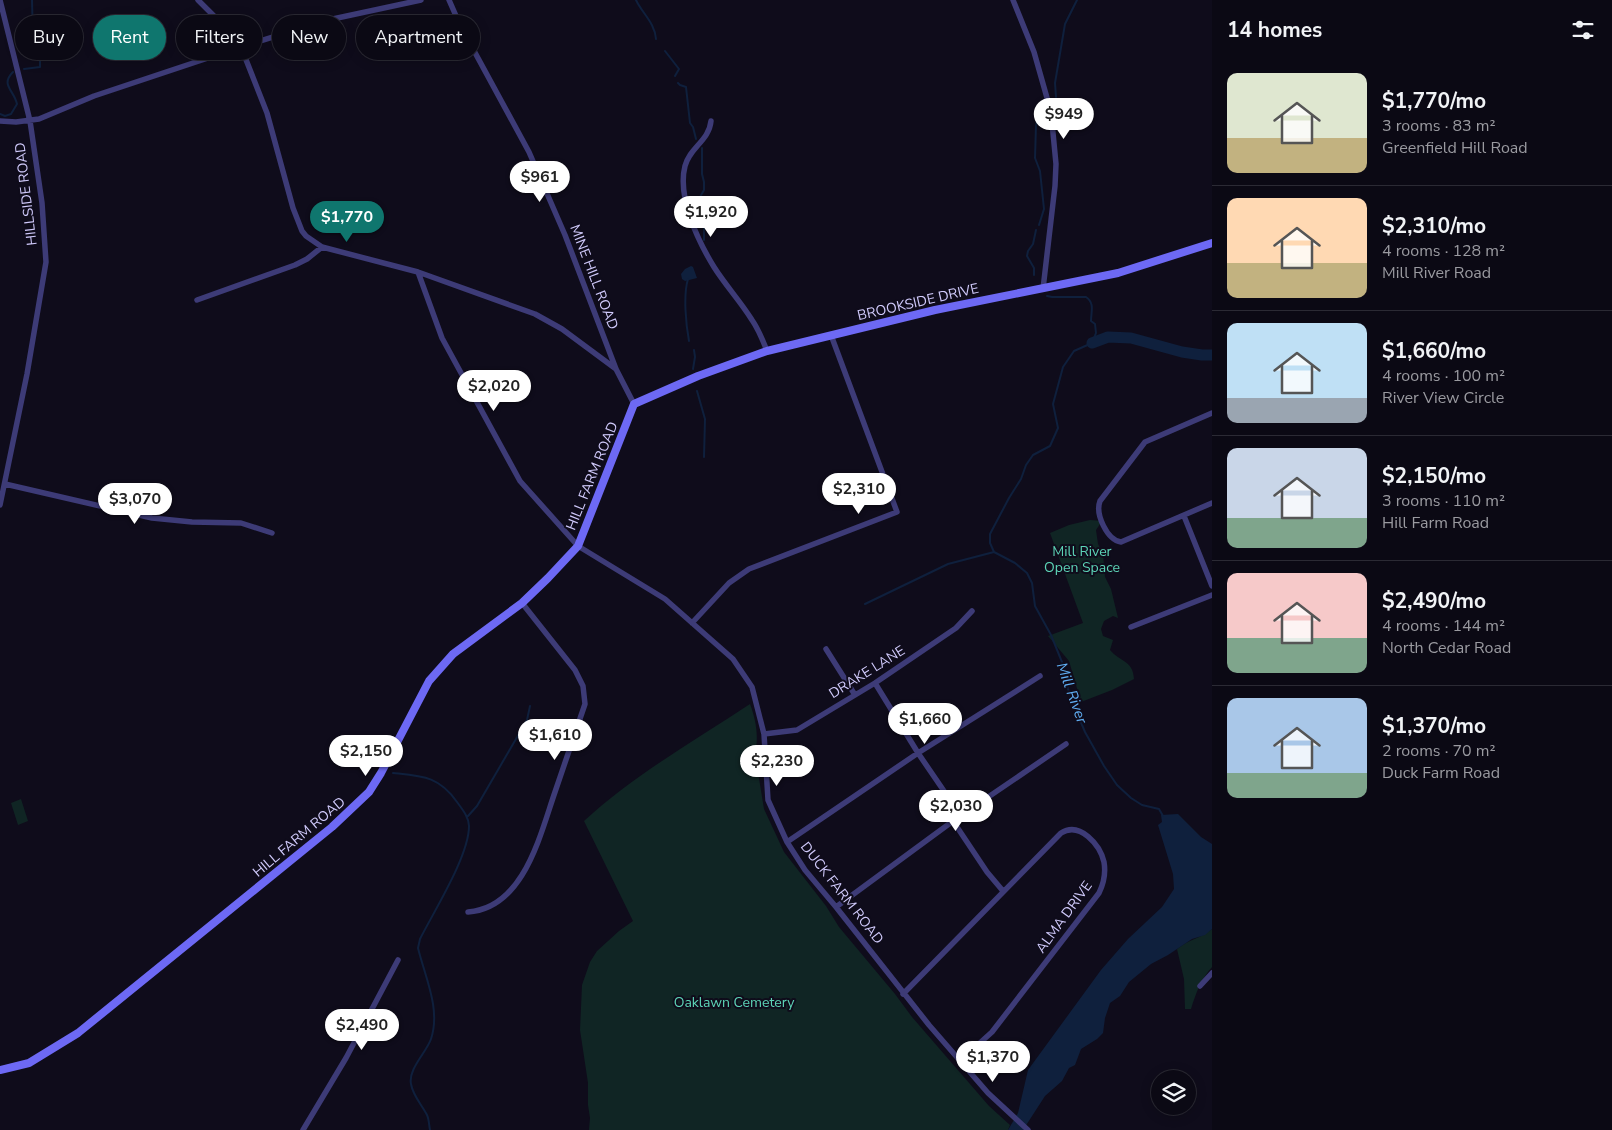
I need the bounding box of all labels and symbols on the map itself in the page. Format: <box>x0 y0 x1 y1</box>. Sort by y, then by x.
pin: $949 <box>1034 98 1094 140</box>
street label: HILLSIDE ROAD <box>10 141 42 247</box>
pin: $961 <box>510 160 570 203</box>
pin: $1,920 <box>670 196 752 238</box>
pin: $1,770 <box>306 200 388 243</box>
street label: MINE HILL ROAD <box>565 222 623 332</box>
street label: BROOKSIDE DRIVE <box>855 279 981 325</box>
pin: $2,020 <box>453 370 535 412</box>
street label: HILL FARM ROAD <box>562 419 622 533</box>
pin: $2,310 <box>818 472 900 515</box>
pin: $3,070 <box>94 482 176 525</box>
park label: Mill River Open Space <box>1044 542 1120 577</box>
street label: DRAKE LANE <box>825 641 909 703</box>
water label: Mill River <box>1052 660 1092 727</box>
pin: $1,660 <box>884 702 966 745</box>
pin: $1,610 <box>514 718 596 761</box>
pin: $2,150 <box>325 734 407 777</box>
pin: $2,230 <box>736 744 818 787</box>
pin: $2,030 <box>915 790 997 832</box>
street label: HILL FARM ROAD <box>249 793 349 881</box>
street label: DUCK FARM ROAD <box>796 838 888 948</box>
street label: ALMA DRIVE <box>1031 877 1097 957</box>
park label: Oaklawn Cemetery <box>674 993 795 1012</box>
pin: $2,490 <box>321 1008 403 1051</box>
pin: $1,370 <box>952 1040 1034 1083</box>

